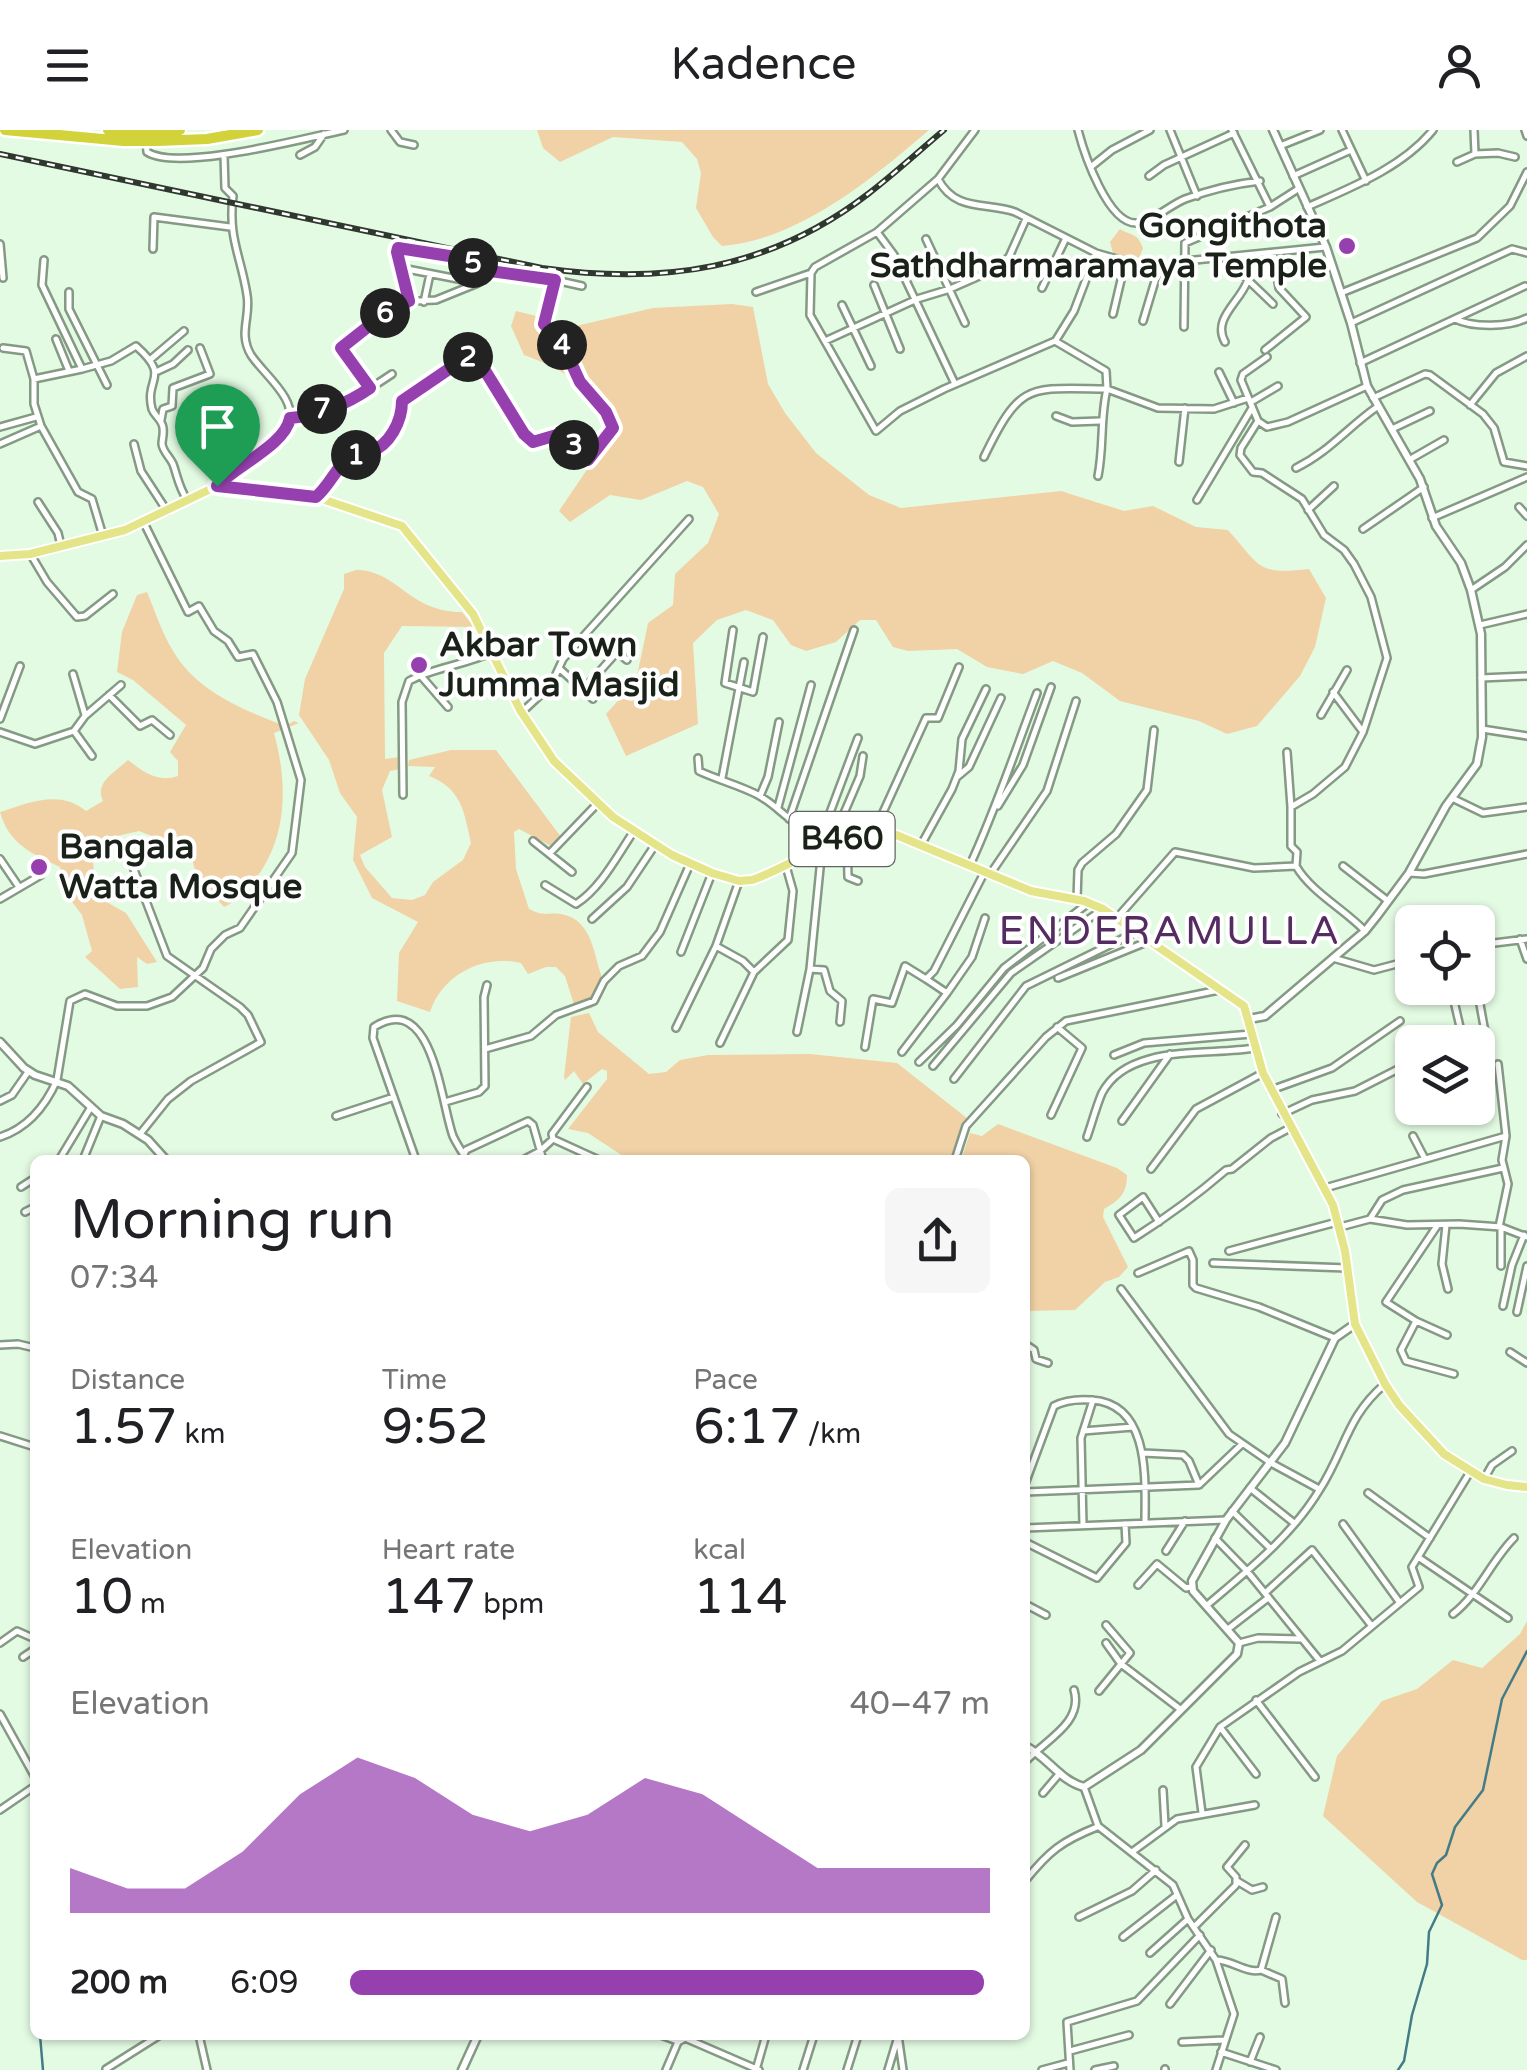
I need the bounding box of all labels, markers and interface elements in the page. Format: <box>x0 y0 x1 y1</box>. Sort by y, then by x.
icon: menu <box>40 38 95 93</box>
text: Kadence <box>671 38 857 92</box>
icon: person <box>1432 38 1487 93</box>
place label: Gongithota Sathdharmaramaya Temple <box>870 205 1327 287</box>
marker: Gongithota Sathdharmaramaya Temple <box>1336 235 1358 257</box>
pin: 5 <box>448 238 498 288</box>
text: 5 <box>464 246 482 280</box>
pin: 6 <box>360 288 410 338</box>
text: 6 <box>376 296 394 330</box>
pin: 4 <box>537 320 587 370</box>
text: 4 <box>553 328 571 362</box>
pin: 2 <box>443 332 493 382</box>
text: 2 <box>459 340 477 374</box>
pin <box>175 384 260 487</box>
pin: 7 <box>297 384 347 434</box>
text: 7 <box>313 392 331 426</box>
icon: arrive <box>190 399 245 454</box>
pin: 3 <box>549 420 599 470</box>
text: 3 <box>565 428 583 462</box>
pin: 1 <box>331 430 381 480</box>
text: 1 <box>347 438 365 472</box>
place label: Akbar Town Jumma Masjid <box>438 624 680 706</box>
marker: Akbar Town Jumma Masjid <box>408 654 430 676</box>
road number: B460 <box>790 812 894 866</box>
place label: Bangala Watta Mosque <box>59 826 302 908</box>
marker: Bangala Watta Mosque <box>28 856 50 878</box>
map controls <box>1395 905 1495 1125</box>
button: locate <box>1395 905 1495 1005</box>
district label: ENDERAMULLA <box>998 907 1342 955</box>
button: layers <box>1395 1025 1495 1125</box>
text: Morning run <box>70 1188 395 1254</box>
button: share <box>885 1188 990 1293</box>
text: 07:34 <box>70 1259 159 1297</box>
text: Distance <box>70 1363 185 1397</box>
text: Time <box>382 1363 447 1397</box>
text: Pace <box>693 1363 758 1397</box>
text: 1.57 <box>70 1397 177 1457</box>
text: 9:52 <box>382 1397 489 1457</box>
text: 6:17 <box>693 1397 801 1457</box>
text: km <box>177 1417 225 1451</box>
text: /km <box>801 1417 861 1451</box>
text: Elevation <box>70 1533 192 1567</box>
text: Heart rate <box>382 1533 515 1567</box>
text: kcal <box>693 1533 746 1567</box>
text: 10 <box>70 1567 133 1627</box>
text: 147 <box>382 1567 476 1627</box>
text: 114 <box>693 1567 788 1627</box>
text: m <box>133 1587 166 1621</box>
text: bpm <box>476 1587 544 1621</box>
text: Elevation <box>70 1685 210 1723</box>
text: 40–47 m <box>850 1685 990 1723</box>
text: 200 m <box>70 1964 168 2002</box>
text: 6:09 <box>230 1964 299 2002</box>

